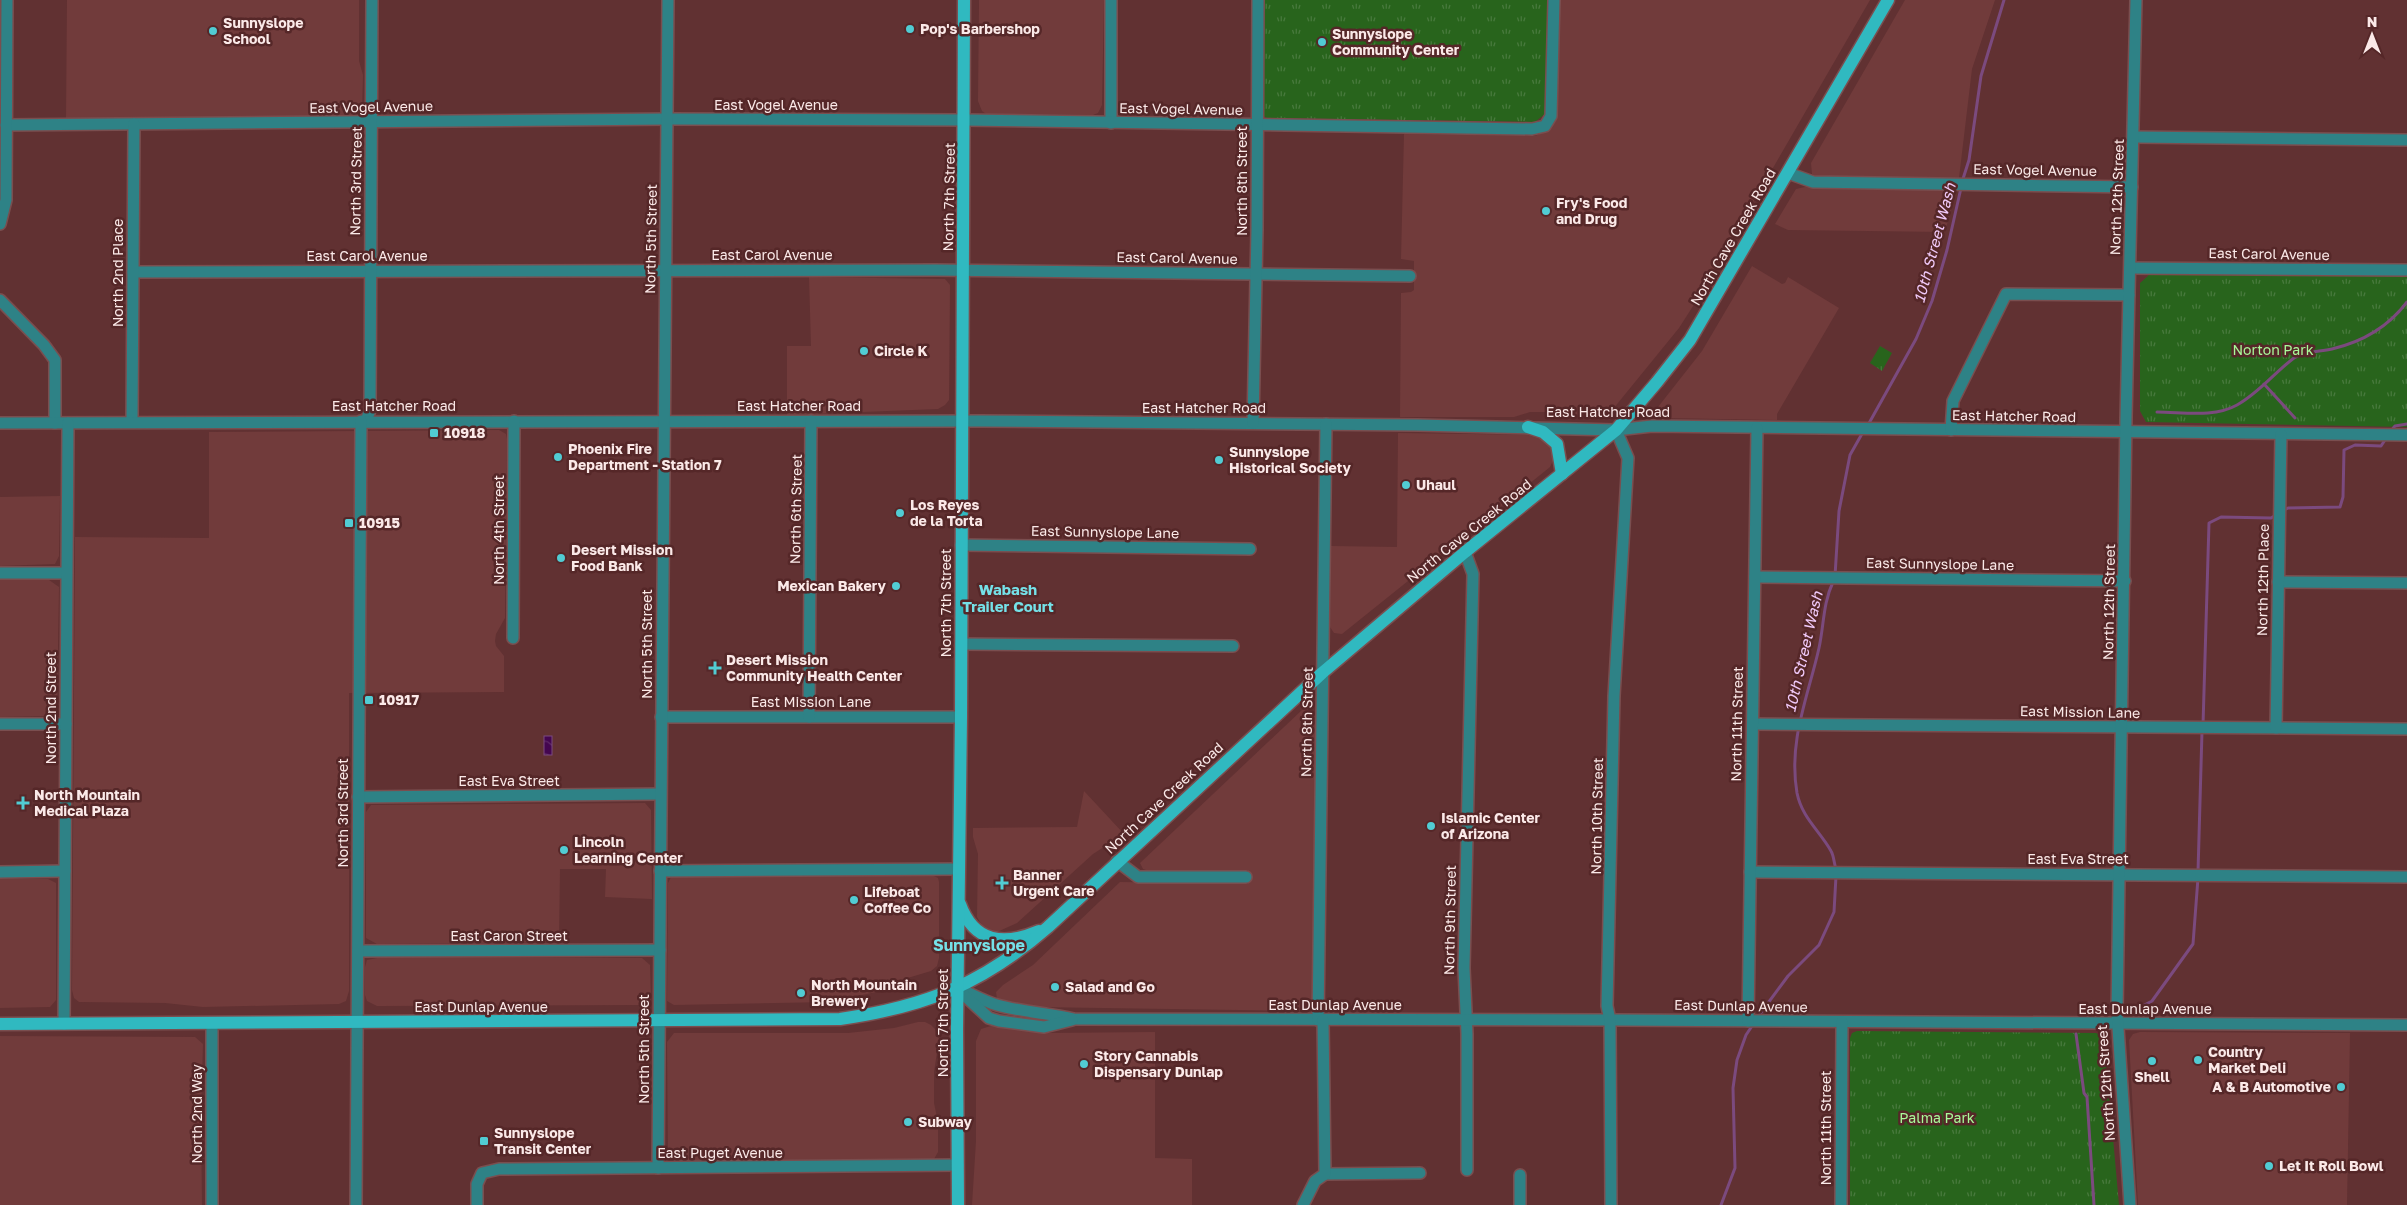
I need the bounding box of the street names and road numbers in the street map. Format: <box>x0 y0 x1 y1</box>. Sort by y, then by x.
street label: East Vogel Avenue <box>714 96 838 113</box>
street label: East Vogel Avenue <box>309 97 433 116</box>
street label: East Vogel Avenue <box>1119 99 1243 118</box>
street label: North 3rd Street <box>346 126 365 236</box>
street label: North 8th Street <box>1233 126 1250 236</box>
street label: North 12th Street <box>2106 138 2127 256</box>
street label: North 7th Street <box>939 142 958 252</box>
street label: East Vogel Avenue <box>1973 160 2097 179</box>
street label: North Cave Creek Road <box>1686 165 1779 308</box>
street label: North 5th Street <box>641 184 660 294</box>
street label: North 2nd Place <box>109 219 126 327</box>
street label: East Carol Avenue <box>2208 244 2330 263</box>
street label: East Carol Avenue <box>711 246 833 263</box>
street label: East Carol Avenue <box>306 247 428 264</box>
street label: East Carol Avenue <box>1116 248 1238 267</box>
street label: East Hatcher Road <box>332 397 456 414</box>
street label: East Hatcher Road <box>737 397 861 414</box>
street label: East Hatcher Road <box>1142 399 1266 416</box>
street label: East Hatcher Road <box>1546 403 1670 420</box>
street label: East Hatcher Road <box>1952 406 2076 425</box>
street label: North 6th Street <box>786 454 805 564</box>
street label: North 4th Street <box>490 475 507 585</box>
street label: North Cave Creek Road <box>1403 475 1535 586</box>
street label: East Sunnyslope Lane <box>1031 522 1179 541</box>
street label: North 12th Place <box>2253 524 2272 636</box>
street label: North 12th Street <box>2099 544 2118 660</box>
street label: North 7th Street <box>937 548 954 658</box>
street label: East Sunnyslope Lane <box>1866 554 2014 573</box>
street label: North 5th Street <box>638 589 655 699</box>
street label: North 2nd Street <box>42 652 59 764</box>
street label: North 11th Street <box>1727 666 1746 782</box>
street label: North 8th Street <box>1297 667 1316 777</box>
street label: East Mission Lane <box>751 693 871 710</box>
street label: East Mission Lane <box>2020 702 2140 721</box>
street label: North Cave Creek Road <box>1101 738 1226 857</box>
street label: North 10th Street <box>1587 757 1606 875</box>
street label: North 3rd Street <box>334 758 351 868</box>
street label: East Eva Street <box>458 772 560 789</box>
street label: East Eva Street <box>2027 850 2129 867</box>
street label: North 9th Street <box>1440 865 1459 975</box>
street label: East Caron Street <box>450 927 568 944</box>
street label: North 7th Street <box>934 968 951 1078</box>
street label: North 5th Street <box>635 994 652 1104</box>
street label: East Dunlap Avenue <box>1268 996 1402 1013</box>
street label: East Dunlap Avenue <box>1674 996 1808 1015</box>
street label: East Dunlap Avenue <box>414 998 548 1015</box>
street label: East Dunlap Avenue <box>2078 1000 2212 1017</box>
street label: North 12th Street <box>2093 1024 2118 1142</box>
street label: North 2nd Way <box>188 1064 205 1164</box>
street label: North 11th Street <box>1817 1070 1834 1186</box>
street label: East Puget Avenue <box>657 1144 783 1161</box>

